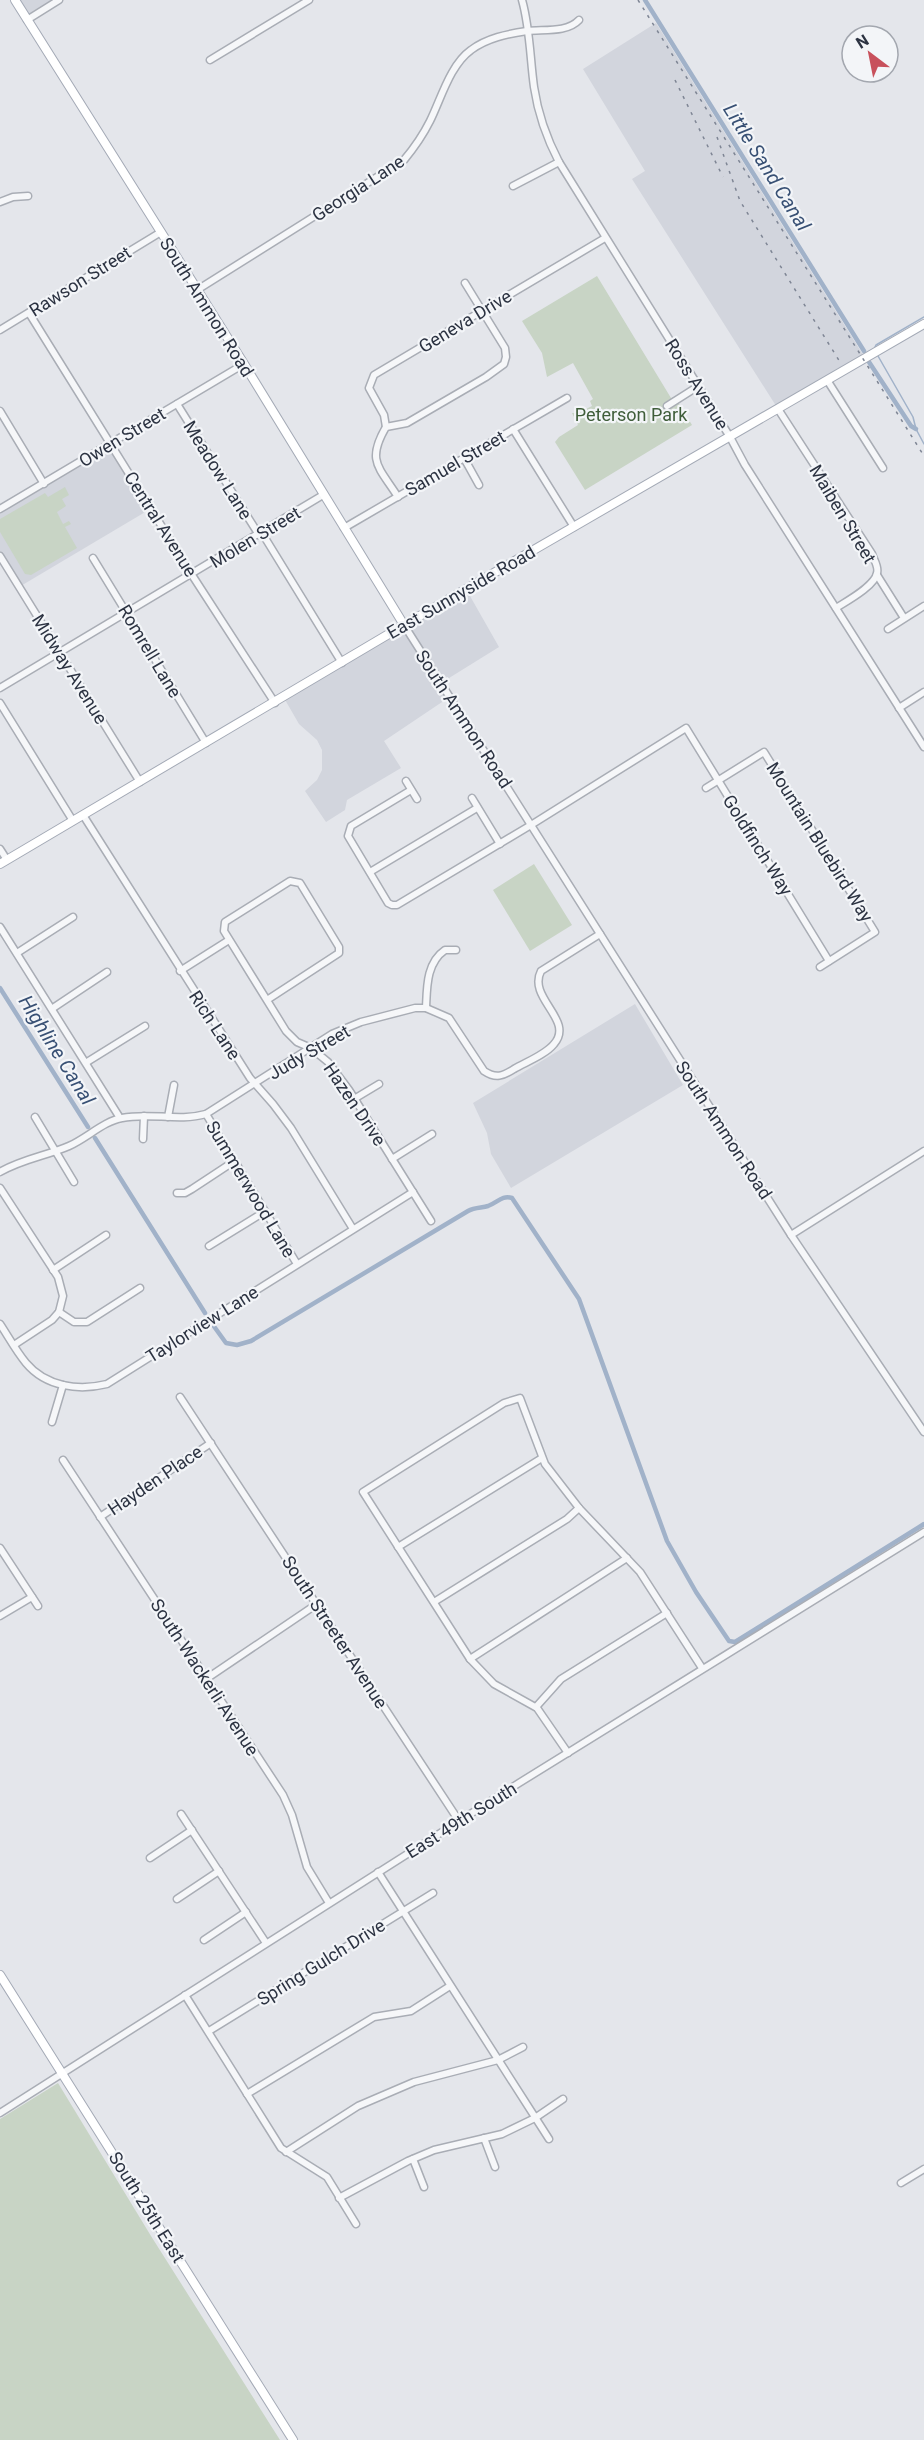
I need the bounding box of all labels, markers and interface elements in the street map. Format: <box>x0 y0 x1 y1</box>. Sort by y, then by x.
north arrow <box>840 24 900 84</box>
text: N <box>852 31 872 53</box>
water label: Little Sand Canal <box>718 99 816 235</box>
street label: Georgia Lane <box>308 150 408 226</box>
street label: South Ammon Road <box>156 233 258 381</box>
street label: Rawson Street <box>25 241 135 321</box>
street label: Geneva Drive <box>415 285 515 357</box>
street label: Ross Avenue <box>661 335 733 433</box>
street label: Owen Street <box>75 403 169 471</box>
park label: Peterson Park <box>575 404 688 425</box>
street label: Meadow Lane <box>179 417 257 523</box>
street label: Samuel Street <box>401 426 509 500</box>
street label: Maiben Street <box>805 461 881 567</box>
street label: Central Avenue <box>120 467 202 581</box>
street label: Molen Street <box>206 502 304 572</box>
street label: East Sunnyside Road <box>383 541 539 643</box>
street label: Romrell Lane <box>114 601 186 701</box>
street label: Midway Avenue <box>28 610 112 728</box>
street label: South Ammon Road <box>412 646 516 792</box>
street label: Mountain Bluebird Way <box>762 758 878 926</box>
street label: Goldfinch Way <box>719 791 798 900</box>
street label: Rich Lane <box>185 986 245 1064</box>
water label: Highline Canal <box>14 991 100 1109</box>
street label: Judy Street <box>265 1020 354 1084</box>
street label: South Ammon Road <box>672 1057 776 1203</box>
street label: Hazen Drive <box>320 1058 390 1150</box>
street label: Summerwood Lane <box>202 1117 300 1261</box>
street label: Taylorview Lane <box>142 1281 262 1367</box>
street label: Hayden Place <box>104 1441 206 1519</box>
street label: South Streeter Avenue <box>278 1552 392 1712</box>
street label: South Wackerli Avenue <box>146 1595 264 1759</box>
street label: East 49th South <box>402 1777 520 1863</box>
street label: Spring Gulch Drive <box>253 1914 389 2010</box>
street label: South 25th East <box>104 2148 190 2266</box>

